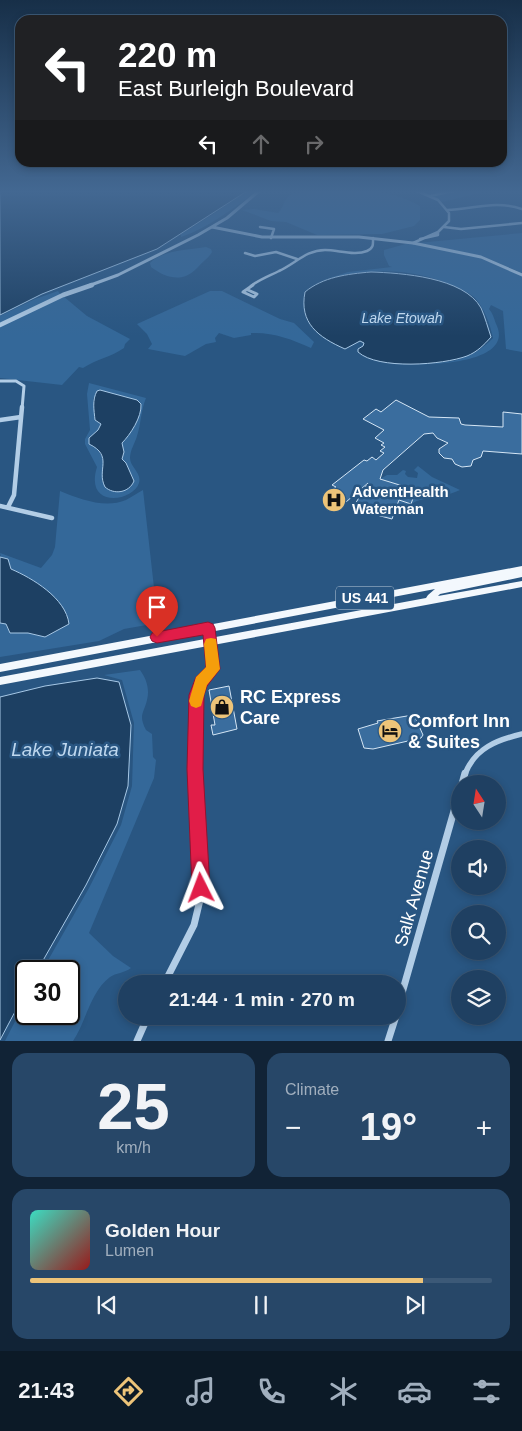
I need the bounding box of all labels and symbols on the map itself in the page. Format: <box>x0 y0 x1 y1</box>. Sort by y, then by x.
water label: Lake Etowah <box>362 310 443 326</box>
place label: AdventHealth Waterman <box>352 483 449 517</box>
hospital icon: AdventHealth Waterman <box>321 487 347 513</box>
pin <box>136 586 178 637</box>
road number: US 441 <box>336 586 394 610</box>
place label: RC Express Care <box>240 687 341 728</box>
shop icon: RC Express Care <box>209 694 235 720</box>
place label: Comfort Inn & Suites <box>408 711 510 752</box>
hotel icon: Comfort Inn & Suites <box>377 718 403 744</box>
water label: Lake Juniata <box>11 739 119 760</box>
north arrow <box>451 775 506 830</box>
street label: Salk Avenue <box>391 847 437 949</box>
position arrow <box>174 861 226 913</box>
speed limit sign: 30 <box>15 960 80 1025</box>

